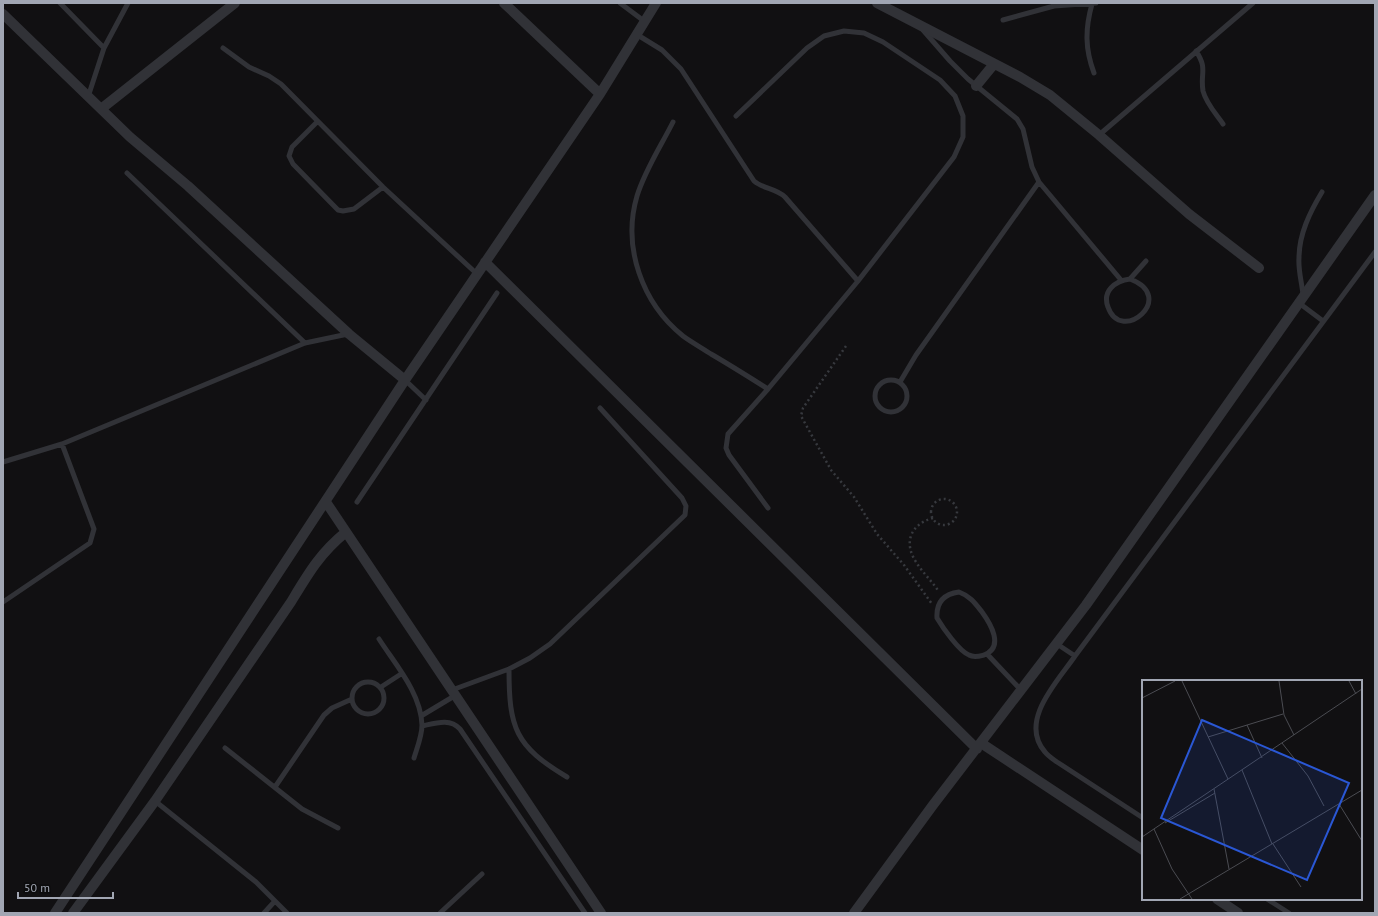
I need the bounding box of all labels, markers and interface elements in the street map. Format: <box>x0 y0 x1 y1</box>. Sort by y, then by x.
inset map <box>1142 680 1362 900</box>
scale bar <box>18 874 113 900</box>
text: 50 m <box>24 880 50 895</box>

